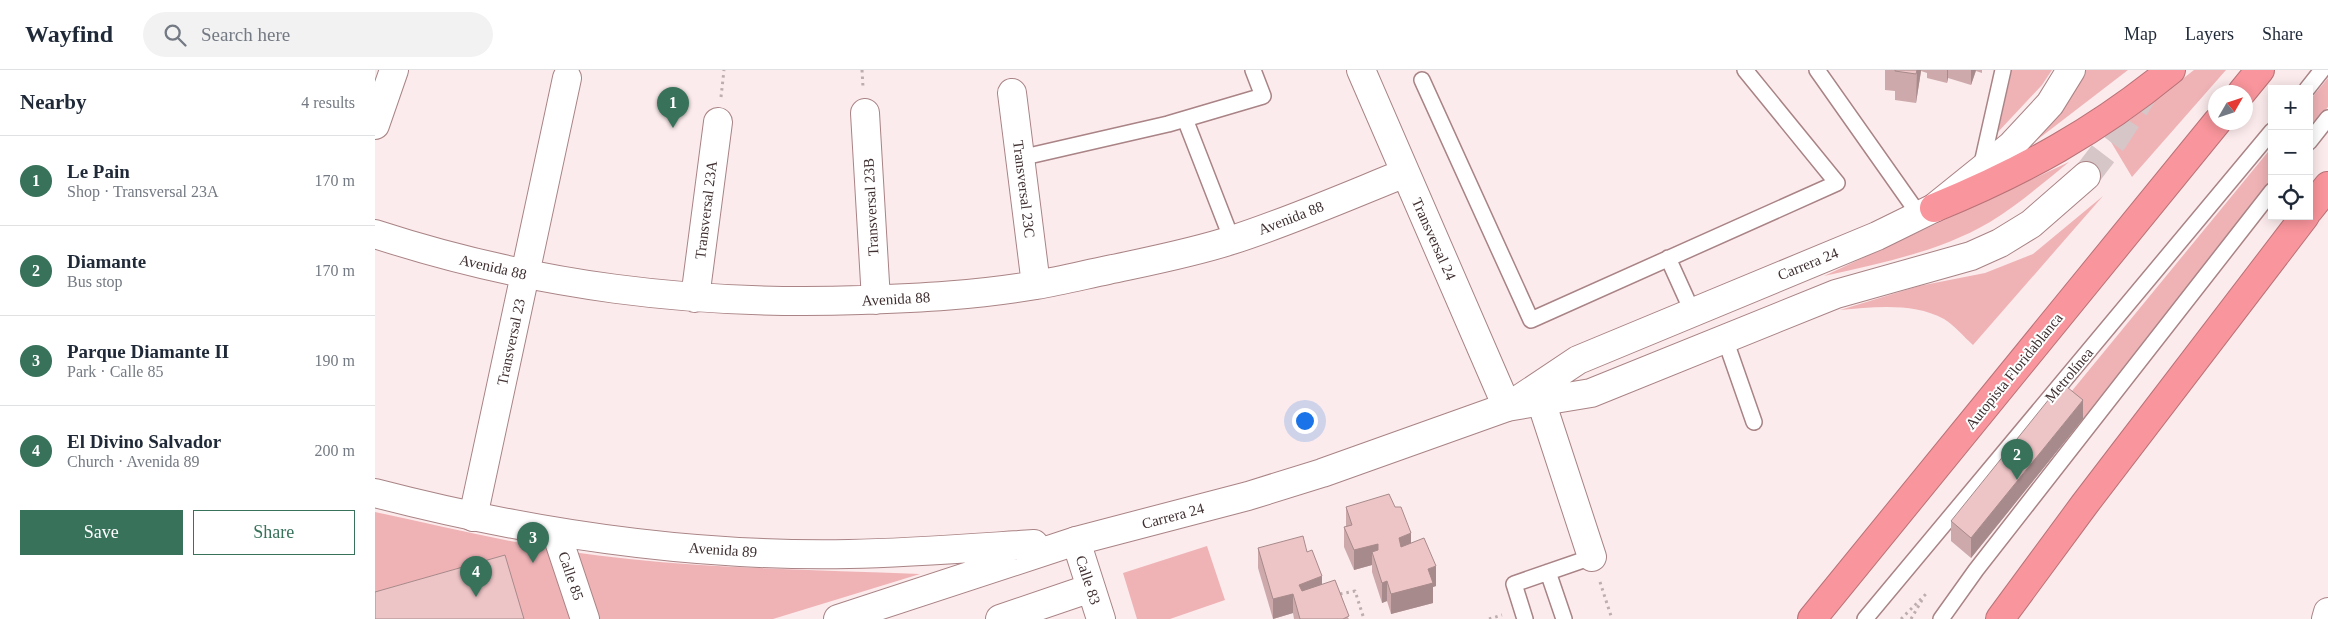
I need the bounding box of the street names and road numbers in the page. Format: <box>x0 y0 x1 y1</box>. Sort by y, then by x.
street label: Transversal 23C <box>1010 139 1038 239</box>
street label: Transversal 23B <box>860 158 882 256</box>
street label: Transversal 23A <box>692 160 720 260</box>
street label: Transversal 24 <box>1409 195 1459 283</box>
street label: Avenida 88 <box>1256 198 1326 238</box>
street label: Carrera 24 <box>1775 244 1841 283</box>
street label: Avenida 88 <box>458 252 528 282</box>
street label: Avenida 88 <box>861 289 931 309</box>
street label: Transversal 23 <box>494 297 528 387</box>
street label: Autopista Floridablanca <box>1962 310 2066 432</box>
street label: Metrolínea <box>2042 344 2096 405</box>
street label: Carrera 24 <box>1140 500 1206 532</box>
street label: Avenida 89 <box>688 540 758 560</box>
street label: Calle 85 <box>555 550 587 602</box>
street label: Calle 83 <box>1073 554 1103 606</box>

